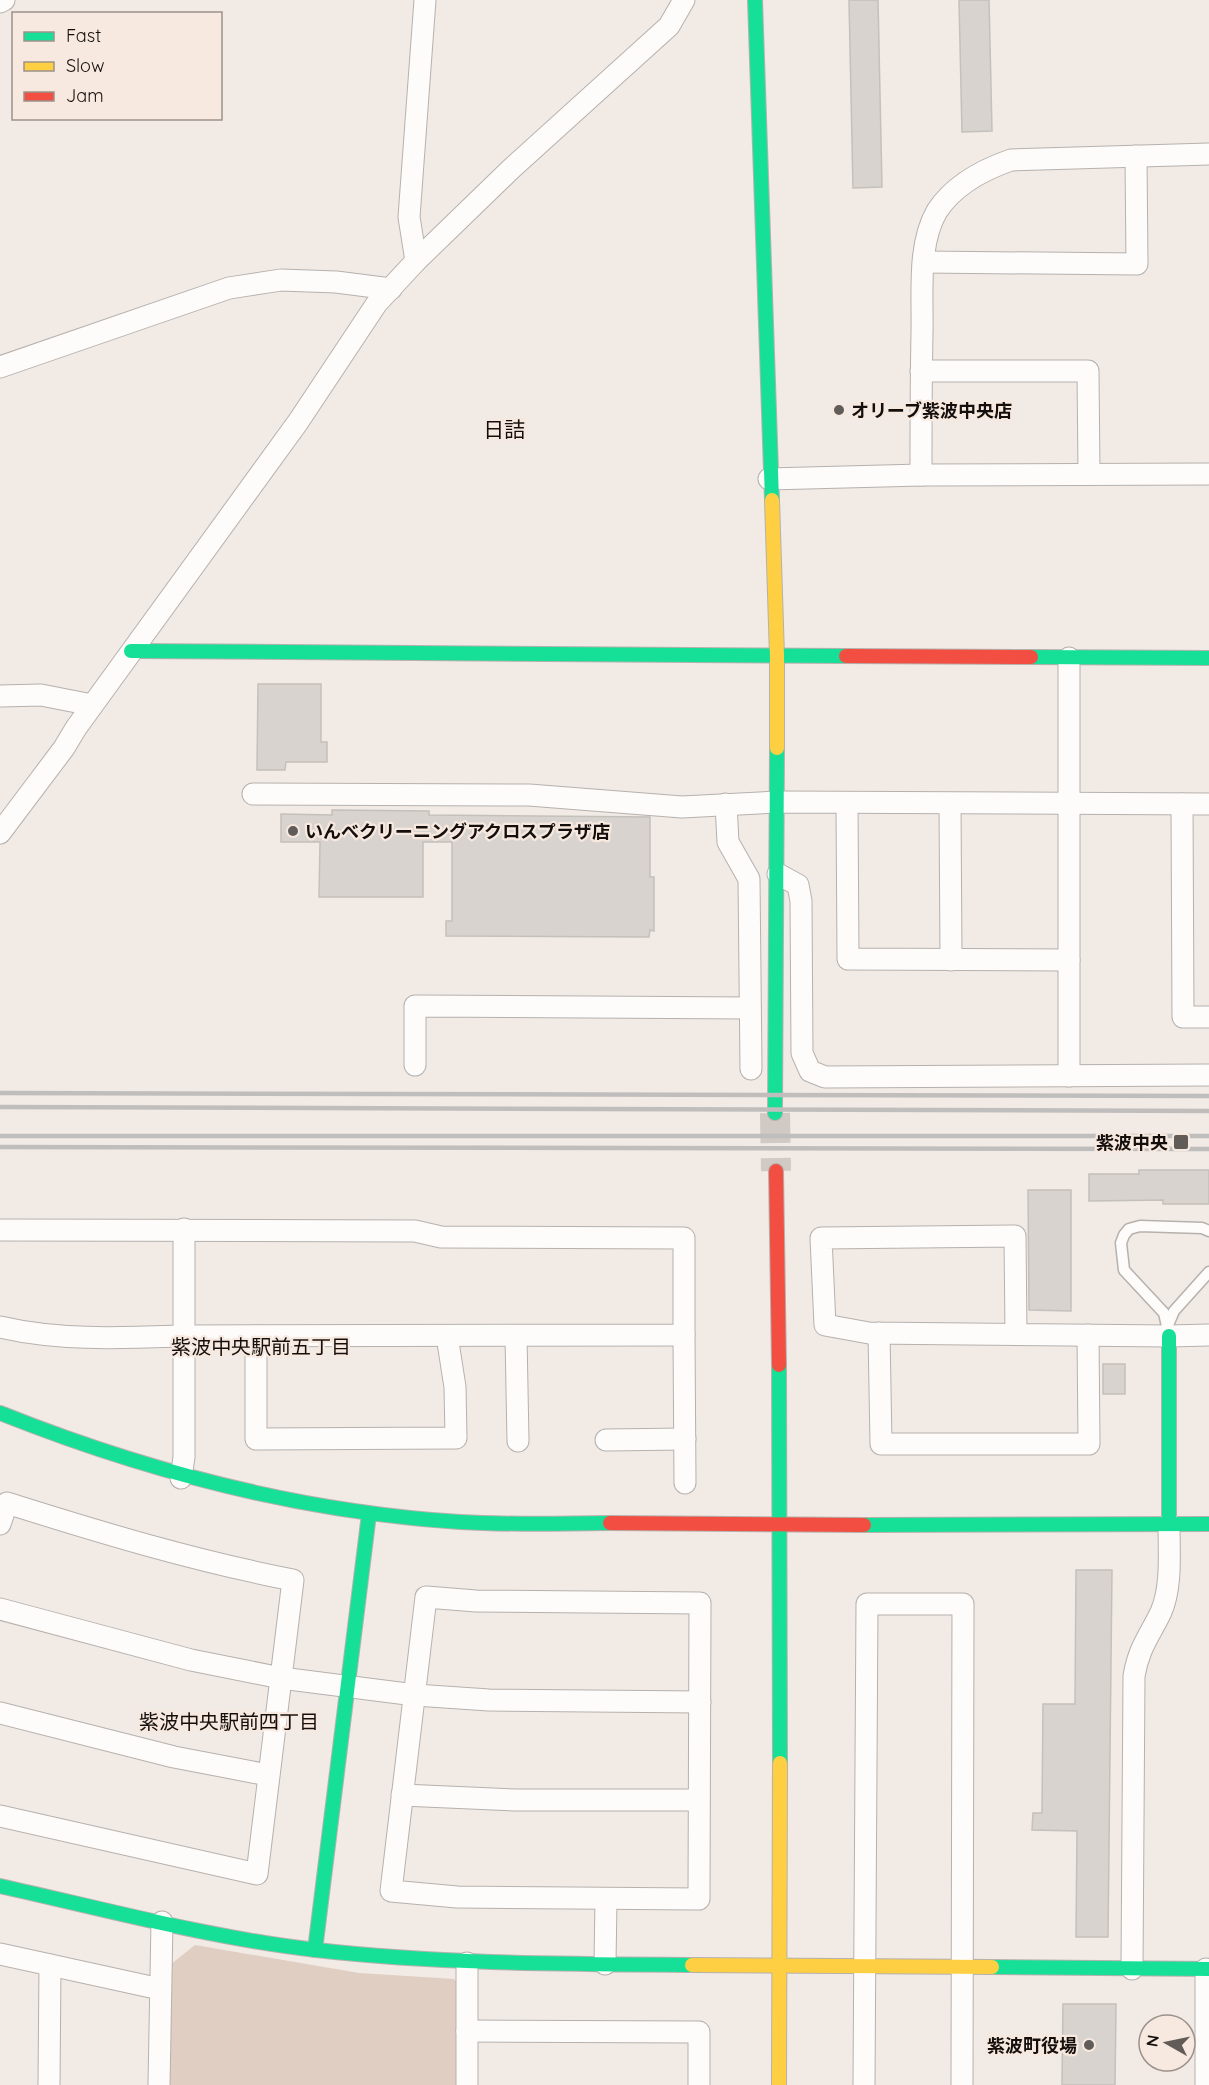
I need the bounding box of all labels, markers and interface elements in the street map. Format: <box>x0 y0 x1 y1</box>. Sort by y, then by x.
legend <box>12 12 222 120</box>
text: Fast <box>66 24 101 47</box>
text: Slow <box>66 54 104 77</box>
text: Jam <box>66 84 104 107</box>
place label: オリーブ紫波中央店 <box>851 399 1012 422</box>
marker: オリーブ紫波中央店 <box>832 403 846 417</box>
district label: 日詰 <box>483 416 525 442</box>
place label: いんべクリーニングアクロスプラザ店 <box>305 820 610 843</box>
marker: いんべクリーニングアクロスプラザ店 <box>286 824 300 838</box>
place label: 紫波中央 <box>1096 1131 1168 1154</box>
marker: 紫波中央 <box>1172 1133 1190 1151</box>
district label: 紫波中央駅前五丁目 <box>171 1334 351 1359</box>
district label: 紫波中央駅前四丁目 <box>139 1709 319 1734</box>
north arrow <box>1137 2013 1197 2073</box>
text: N <box>1141 2033 1163 2048</box>
place label: 紫波町役場 <box>987 2034 1077 2057</box>
marker: 紫波町役場 <box>1082 2038 1096 2052</box>

